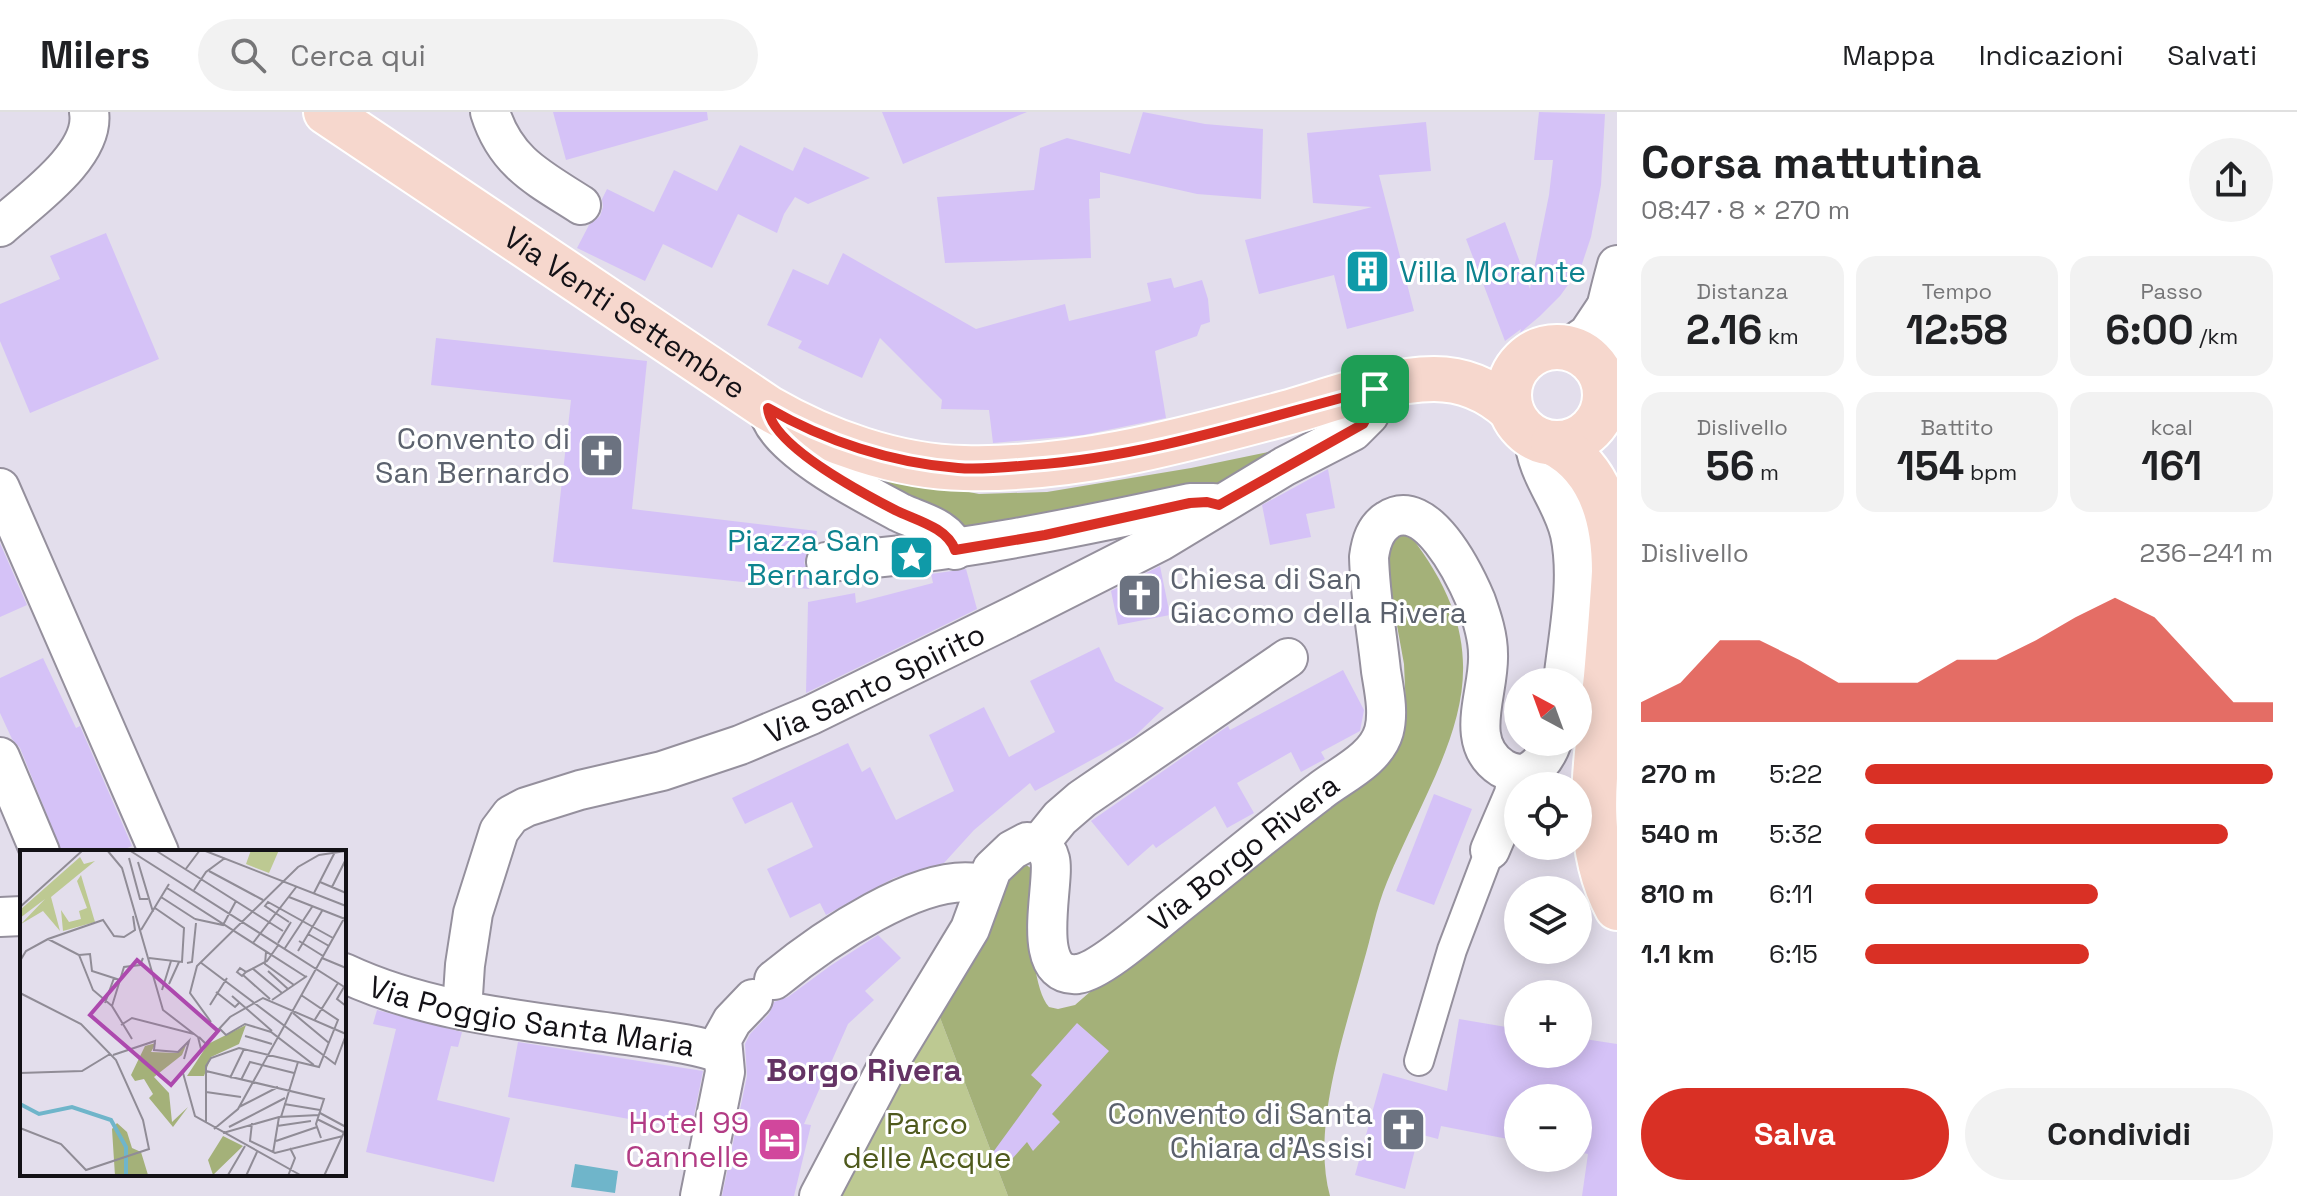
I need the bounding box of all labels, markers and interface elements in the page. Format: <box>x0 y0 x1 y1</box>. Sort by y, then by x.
search box <box>198 19 758 91</box>
text: Milers <box>40 31 150 79</box>
icon: search <box>226 33 270 77</box>
text: Cerca qui <box>290 36 426 75</box>
text: Mappa <box>1842 37 1935 73</box>
text: Indicazioni <box>1979 37 2123 73</box>
text: Salvati <box>2167 37 2257 73</box>
text: Corsa mattutina <box>1641 135 1981 191</box>
button: share <box>2189 138 2273 222</box>
text: 08:47 · 8 × 270 m <box>1641 193 1850 227</box>
street label: Via Venti Settembre <box>496 217 754 407</box>
building icon: Villa Morante <box>1344 247 1392 295</box>
place label: Villa Morante <box>1399 252 1586 291</box>
text: Distanza <box>1697 277 1788 305</box>
text: Tempo <box>1922 277 1992 305</box>
text: Passo <box>2141 277 2203 305</box>
text: 2.16 <box>1686 305 1762 356</box>
text: 12:58 <box>1906 305 2008 356</box>
text: 6:00 <box>2105 305 2194 356</box>
text: km <box>1762 322 1799 350</box>
text: /km <box>2194 322 2238 350</box>
pin <box>1341 355 1409 423</box>
icon: arrive <box>1353 367 1397 411</box>
text: Dislivello <box>1697 413 1788 441</box>
text: Battito <box>1920 413 1994 441</box>
text: kcal <box>2150 413 2193 441</box>
place label: Convento di San Bernardo <box>375 419 570 492</box>
church icon: Convento di San Bernardo <box>577 431 625 479</box>
text: 56 <box>1706 441 1754 492</box>
text: 154 <box>1897 441 1964 492</box>
text: 161 <box>2141 441 2202 492</box>
text: m <box>1754 458 1779 486</box>
text: bpm <box>1964 458 2017 486</box>
place label: Piazza San Bernardo <box>727 521 880 594</box>
place icon: Piazza San Bernardo <box>887 533 935 581</box>
text: Dislivello <box>1641 536 1749 570</box>
text: 236–241 m <box>2140 536 2273 570</box>
place label: Chiesa di San Giacomo della Rivera <box>1170 559 1467 632</box>
church icon: Chiesa di San Giacomo della Rivera <box>1115 571 1163 619</box>
street label: Via Santo Spirito <box>759 613 991 752</box>
north arrow <box>1504 668 1592 756</box>
map controls <box>1504 668 1592 1172</box>
text: 270 m <box>1641 757 1716 791</box>
text: 5:22 <box>1769 757 1823 791</box>
street label: Via Borgo Rivera <box>1140 764 1346 940</box>
button: locate <box>1504 772 1592 860</box>
text: 540 m <box>1641 817 1719 851</box>
text: 5:32 <box>1769 817 1823 851</box>
inset map <box>20 850 346 1176</box>
button: layers <box>1504 876 1592 964</box>
text: 810 m <box>1641 877 1714 911</box>
text: 6:11 <box>1769 877 1813 911</box>
text: 1.1 km <box>1641 937 1714 971</box>
text: 6:15 <box>1769 937 1818 971</box>
street label: Via Poggio Santa Maria <box>364 966 698 1065</box>
button: + <box>1504 980 1592 1068</box>
district label: Borgo Rivera <box>766 1050 962 1090</box>
button: − <box>1504 1084 1592 1172</box>
button: Salva <box>1641 1088 1949 1180</box>
button: Condividi <box>1965 1088 2273 1180</box>
place label: Convento di Santa Chiara d'Assisi <box>1108 1094 1373 1167</box>
place label: Hotel 99 Cannelle <box>625 1103 749 1176</box>
park label: Parco delle Acque <box>842 1104 1012 1177</box>
church icon: Convento di Santa Chiara d'Assisi <box>1380 1106 1428 1154</box>
hotel icon: Hotel 99 Cannelle <box>756 1115 804 1163</box>

